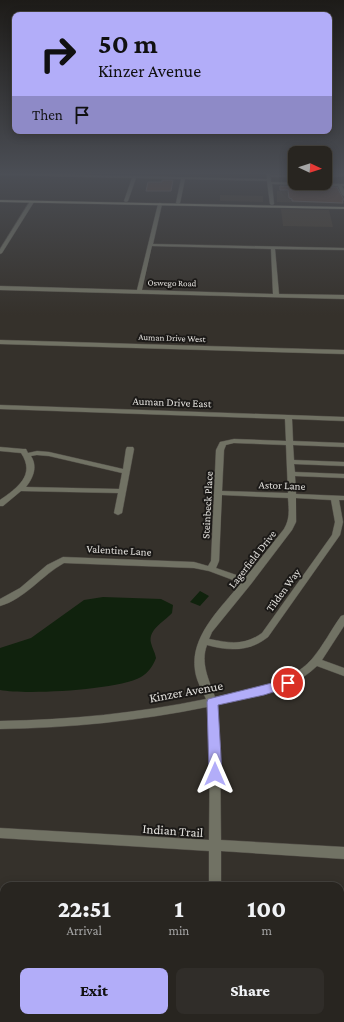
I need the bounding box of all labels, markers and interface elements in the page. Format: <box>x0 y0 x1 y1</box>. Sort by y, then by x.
icon: right <box>32 28 84 80</box>
text: 50 m <box>98 28 158 59</box>
text: Kinzer Avenue <box>98 61 201 81</box>
icon: arrive <box>71 104 93 126</box>
text: Then <box>32 107 63 123</box>
north arrow <box>288 146 332 190</box>
map controls <box>288 146 332 190</box>
street label: Oswego Road <box>148 278 197 288</box>
street label: Auman Drive West <box>138 332 207 344</box>
street label: Auman Drive East <box>132 395 212 409</box>
street label: Steinbeck Place <box>199 471 215 539</box>
street label: Astor Lane <box>258 478 306 492</box>
street label: Lagerfield Drive <box>226 528 279 591</box>
street label: Valentine Lane <box>86 542 152 558</box>
street label: Tilden Way <box>263 565 304 614</box>
pin <box>271 666 305 700</box>
icon: arrive <box>277 672 299 694</box>
street label: Kinzer Avenue <box>148 678 224 705</box>
position arrow <box>194 753 236 795</box>
street label: Indian Trail <box>142 821 204 840</box>
text: 22:51 <box>58 895 111 922</box>
text: 1 <box>174 895 184 922</box>
text: 100 <box>247 895 286 922</box>
text: Arrival <box>67 923 102 938</box>
text: min <box>168 923 189 938</box>
text: m <box>261 923 272 938</box>
button: Exit <box>20 968 168 1014</box>
button: Share <box>176 968 324 1014</box>

